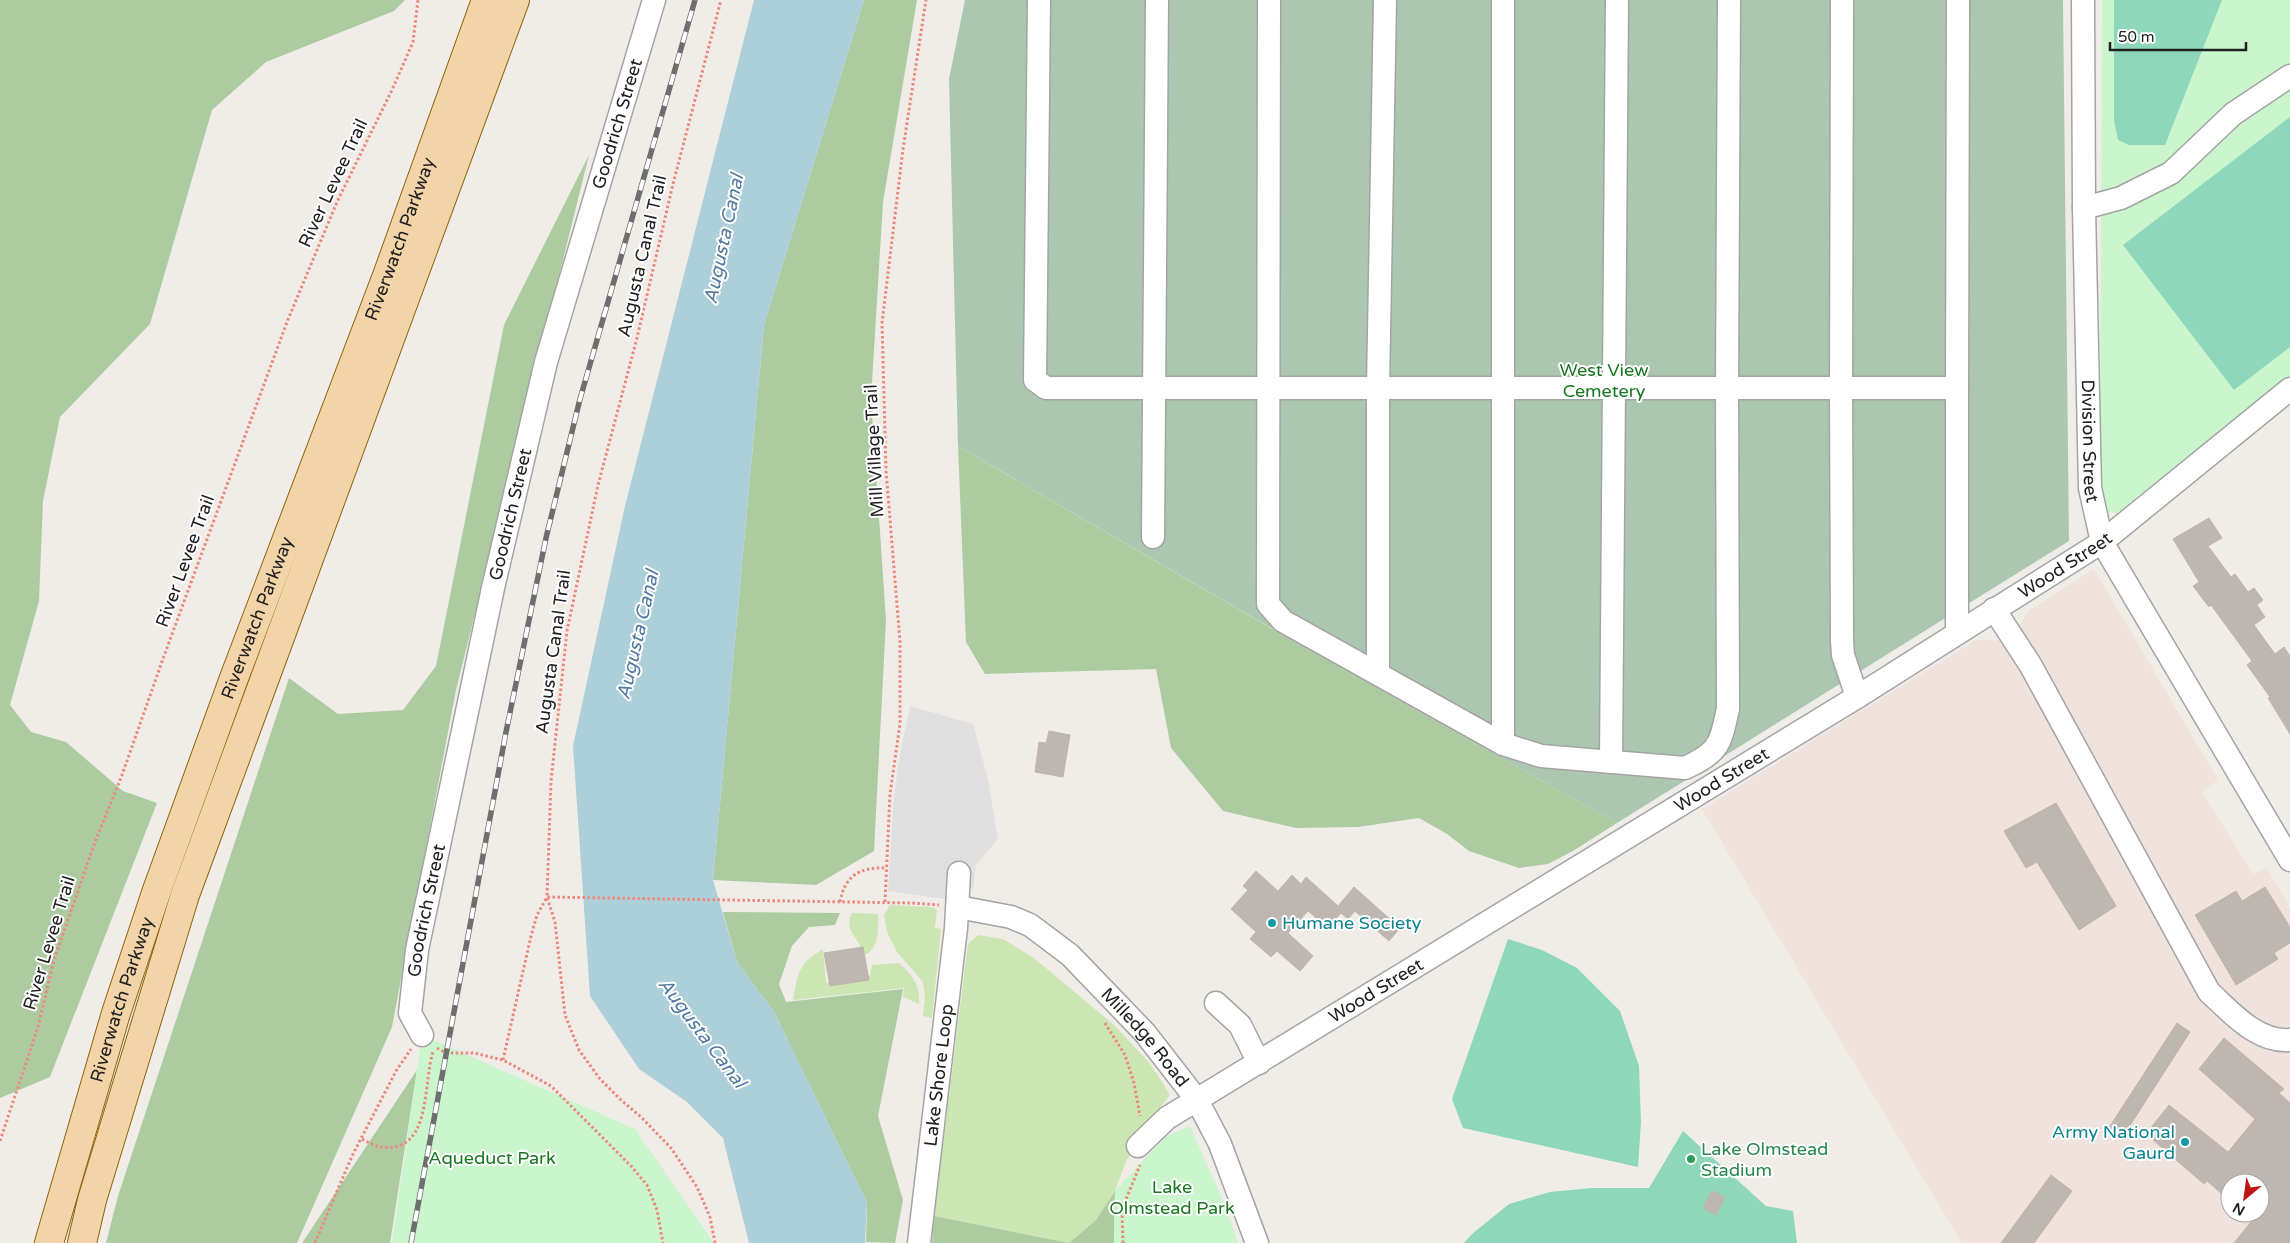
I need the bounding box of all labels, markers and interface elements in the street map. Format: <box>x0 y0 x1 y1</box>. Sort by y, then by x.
scale bar <box>2110 20 2246 52</box>
text: 50 m <box>2118 28 2155 46</box>
street label: Goodrich Street <box>587 56 647 192</box>
street label: River Levee Trail <box>294 115 372 251</box>
street label: Riverwatch Parkway <box>360 154 440 324</box>
water label: Augusta Canal <box>700 170 749 306</box>
street label: Augusta Canal Trail <box>613 173 671 339</box>
park label: West View Cemetery <box>1560 359 1648 402</box>
street label: Division Street <box>2077 379 2104 505</box>
street label: Mill Village Trail <box>860 384 888 518</box>
street label: Goodrich Street <box>484 446 536 583</box>
street label: River Levee Trail <box>151 492 219 630</box>
street label: Wood Street <box>2014 527 2117 603</box>
street label: Riverwatch Parkway <box>216 533 298 702</box>
water label: Augusta Canal <box>612 566 664 702</box>
street label: Augusta Canal Trail <box>531 569 575 735</box>
street label: Wood Street <box>1670 742 1773 817</box>
street label: Goodrich Street <box>403 842 450 978</box>
street label: River Levee Trail <box>18 873 80 1013</box>
place label: Humane Society <box>1282 912 1422 934</box>
street label: Riverwatch Parkway <box>85 914 158 1085</box>
marker: Humane Society <box>1266 917 1278 929</box>
street label: Wood Street <box>1325 953 1427 1028</box>
water label: Augusta Canal <box>654 974 752 1094</box>
street label: Milledge Road <box>1096 983 1194 1091</box>
street label: Lake Shore Loop <box>919 1003 958 1147</box>
place label: Army National Gaurd <box>2052 1121 2175 1164</box>
marker: Army National Gaurd <box>2179 1136 2191 1148</box>
place label: Lake Olmstead Stadium <box>1701 1138 1828 1181</box>
park label: Aqueduct Park <box>428 1147 556 1169</box>
marker: Lake Olmstead Stadium <box>1685 1153 1697 1165</box>
north arrow <box>2220 1173 2270 1223</box>
park label: Lake Olmstead Park <box>1109 1176 1235 1219</box>
text: N <box>2230 1199 2248 1219</box>

